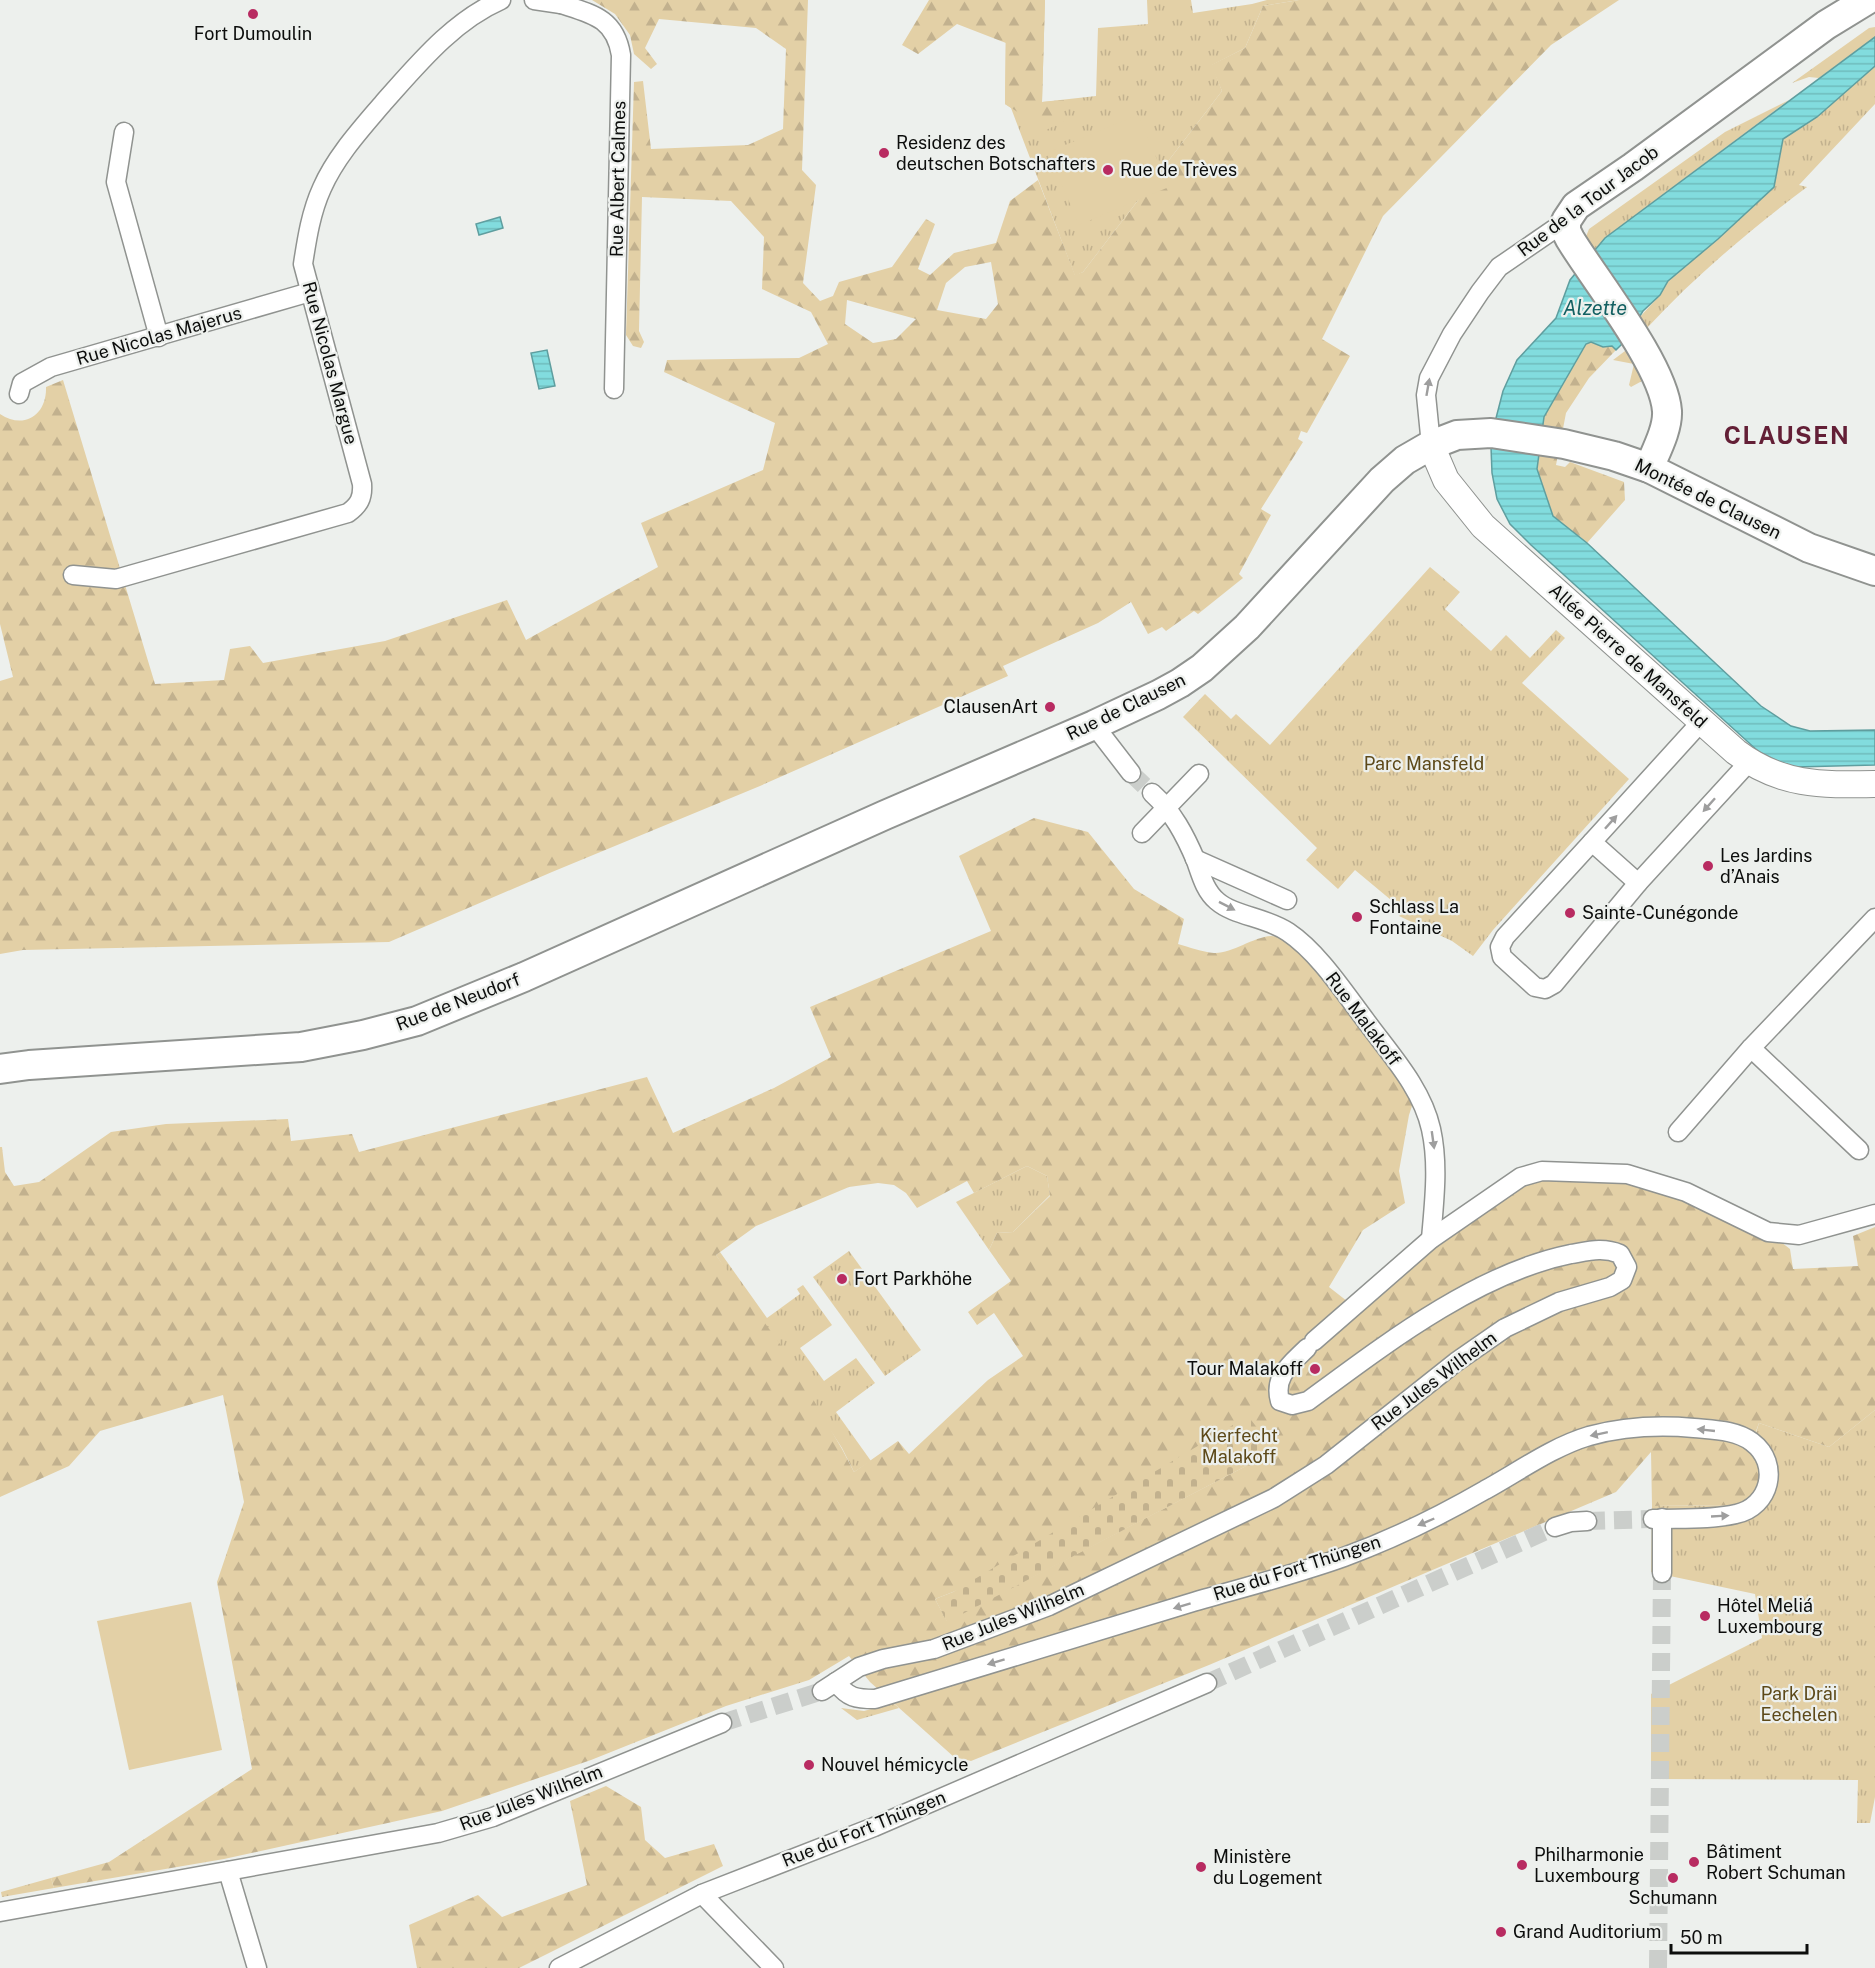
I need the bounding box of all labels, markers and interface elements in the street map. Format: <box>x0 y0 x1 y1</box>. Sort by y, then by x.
marker: Fort Dumoulin <box>246 7 260 21</box>
place label: Fort Dumoulin <box>194 23 312 44</box>
street label: Rue Albert Calmes <box>606 101 629 257</box>
place label: Residenz des deutschen Botschafters <box>896 132 1096 174</box>
street label: Rue de la Tour Jacob <box>1513 141 1662 260</box>
marker: Residenz des deutschen Botschafters <box>877 146 891 160</box>
place label: Rue de Trèves <box>1120 159 1237 180</box>
marker: Rue de Trèves <box>1101 163 1115 177</box>
street label: Rue Nicolas Margue <box>299 279 362 447</box>
water label: Alzette <box>1563 296 1627 320</box>
street label: Rue Nicolas Majerus <box>74 302 244 369</box>
one-way arrow <box>1424 377 1433 396</box>
district label: CLAUSEN <box>1724 421 1850 449</box>
street label: Montée de Clausen <box>1632 454 1785 543</box>
street label: Allée Pierre de Mansfeld <box>1545 579 1712 732</box>
street label: Rue de Clausen <box>1063 669 1189 744</box>
place label: ClausenArt <box>944 696 1038 717</box>
marker: ClausenArt <box>1043 700 1057 714</box>
park label: Parc Mansfeld <box>1364 753 1484 774</box>
one-way arrow <box>1703 797 1716 812</box>
one-way arrow <box>1604 814 1618 829</box>
place label: Les Jardins d’Anais <box>1720 845 1812 887</box>
marker: Les Jardins d’Anais <box>1701 859 1715 873</box>
place label: Schlass La Fontaine <box>1369 896 1459 938</box>
one-way arrow <box>1218 901 1235 911</box>
place label: Sainte-Cunégonde <box>1582 902 1738 923</box>
marker: Sainte-Cunégonde <box>1563 906 1577 920</box>
marker: Schlass La Fontaine <box>1350 910 1364 924</box>
street label: Rue de Neudorf <box>393 968 523 1035</box>
street label: Rue Malakoff <box>1321 968 1405 1070</box>
one-way arrow <box>1428 1131 1437 1150</box>
place label: Fort Parkhöhe <box>854 1268 972 1289</box>
marker: Fort Parkhöhe <box>835 1272 849 1286</box>
street label: Rue Jules Wilhelm <box>1367 1327 1500 1434</box>
place label: Tour Malakoff <box>1187 1358 1303 1379</box>
marker: Tour Malakoff <box>1308 1362 1322 1376</box>
park label: Kierfecht Malakoff <box>1200 1425 1278 1467</box>
one-way arrow <box>1696 1425 1715 1435</box>
one-way arrow <box>1590 1430 1609 1439</box>
one-way arrow <box>1711 1511 1730 1520</box>
one-way arrow <box>1417 1518 1435 1527</box>
street label: Rue du Fort Thüngen <box>1211 1531 1383 1604</box>
street label: Rue Jules Wilhelm <box>939 1578 1087 1655</box>
place label: Hôtel Meliá Luxembourg <box>1717 1595 1823 1637</box>
one-way arrow <box>1173 1602 1191 1611</box>
marker: Hôtel Meliá Luxembourg <box>1698 1609 1712 1623</box>
one-way arrow <box>987 1658 1005 1667</box>
park label: Park Dräi Eechelen <box>1760 1683 1838 1725</box>
place label: Nouvel hémicycle <box>821 1754 969 1775</box>
marker: Nouvel hémicycle <box>802 1758 816 1772</box>
street label: Rue Jules Wilhelm <box>456 1761 605 1834</box>
street label: Rue du Fort Thüngen <box>779 1786 949 1871</box>
place label: Bâtiment Robert Schuman <box>1706 1841 1846 1883</box>
place label: Philharmonie Luxembourg <box>1534 1844 1644 1886</box>
place label: Ministère du Logement <box>1213 1846 1323 1888</box>
marker: Bâtiment Robert Schuman <box>1687 1855 1701 1869</box>
marker: Philharmonie Luxembourg <box>1515 1858 1529 1872</box>
marker: Ministère du Logement <box>1194 1860 1208 1874</box>
marker: Schumann <box>1666 1871 1680 1885</box>
place label: Schumann <box>1629 1887 1717 1908</box>
scale bar <box>1671 1917 1808 1955</box>
place label: Grand Auditorium <box>1513 1921 1661 1942</box>
marker: Grand Auditorium <box>1494 1925 1508 1939</box>
text: 50 m <box>1680 1927 1723 1948</box>

